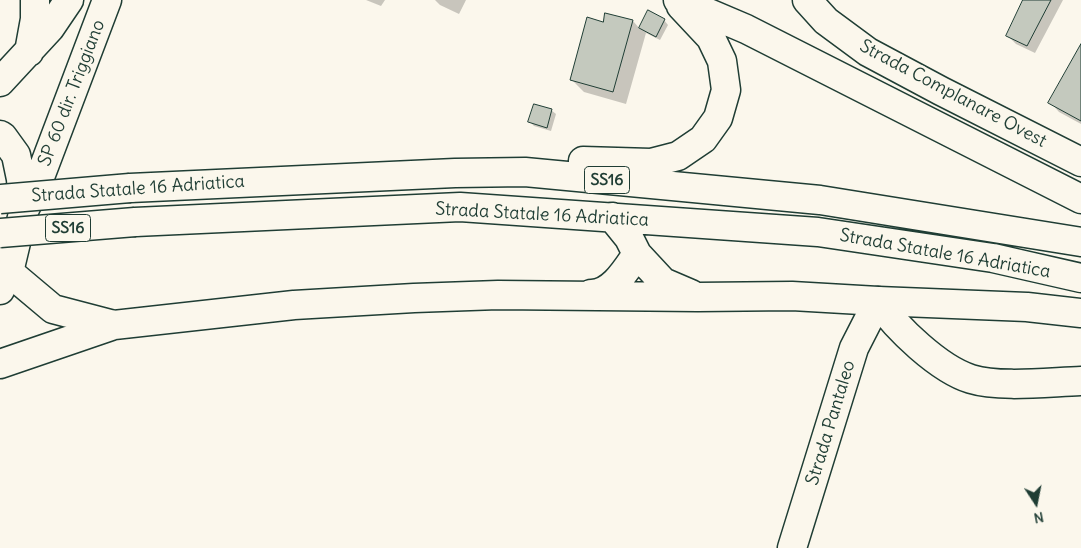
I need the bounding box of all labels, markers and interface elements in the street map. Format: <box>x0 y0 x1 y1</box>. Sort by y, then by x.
street label: SP 60 dir. Triggiano <box>34 17 110 169</box>
street label: Strada Complanare Ovest <box>856 36 1050 152</box>
road number: SS16 <box>584 166 630 194</box>
street label: Strada Statale 16 Adriatica <box>31 171 245 207</box>
street label: Strada Statale 16 Adriatica <box>435 199 649 231</box>
road number: SS16 <box>46 214 90 242</box>
street label: Strada Statale 16 Adriatica <box>838 225 1052 283</box>
street label: Strada Pantaleo <box>802 358 860 488</box>
north arrow <box>1011 478 1061 528</box>
text: N <box>1032 508 1045 527</box>

